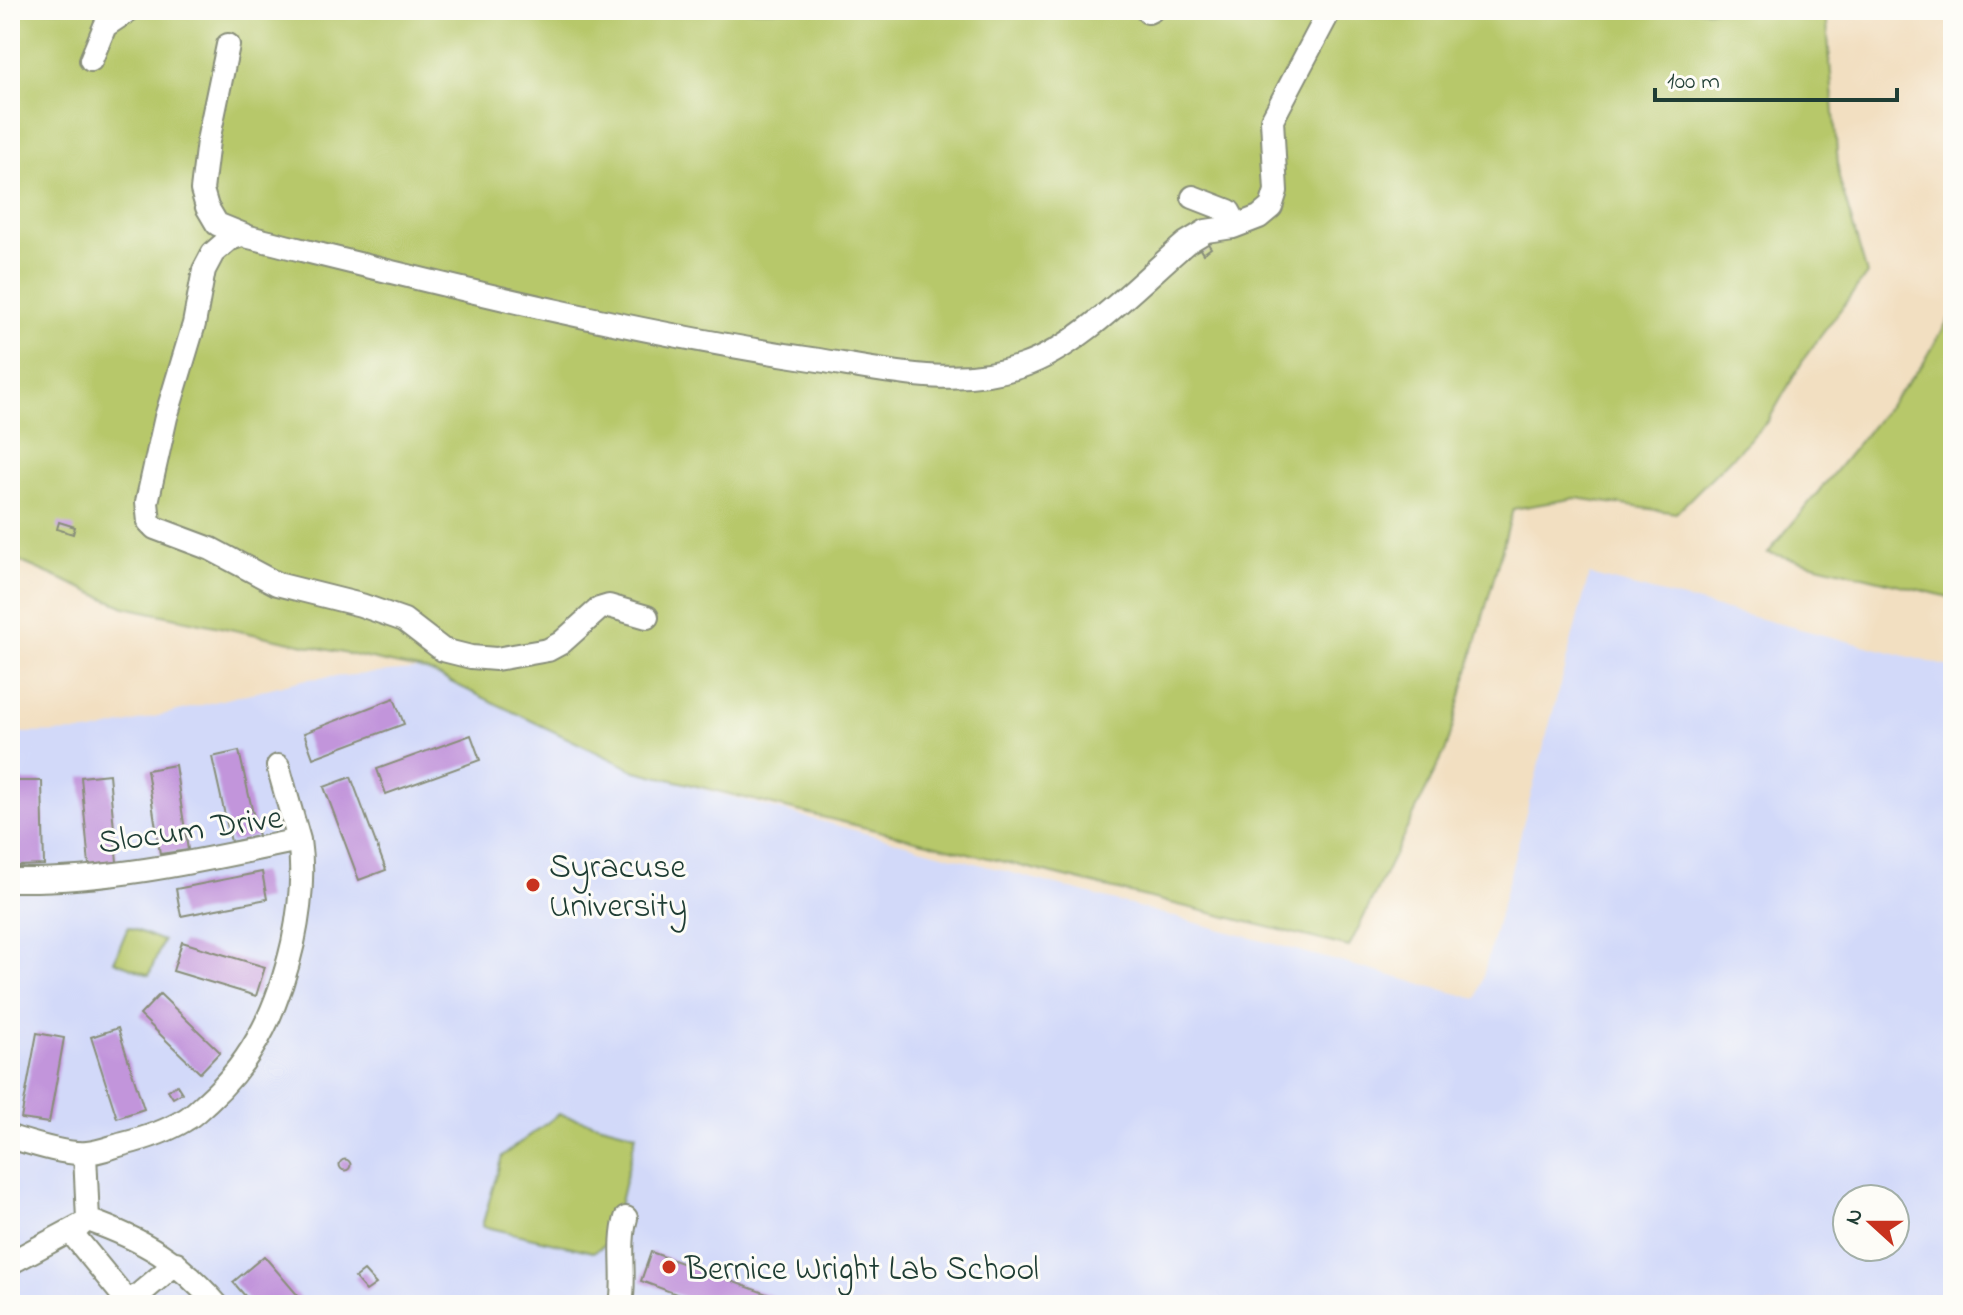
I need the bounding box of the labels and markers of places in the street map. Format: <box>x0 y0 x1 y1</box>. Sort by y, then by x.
place label: Syracuse University <box>549 844 687 933</box>
marker: Syracuse University <box>524 876 542 894</box>
place label: Bernice Wright Lab School <box>684 1246 1039 1296</box>
marker: Bernice Wright Lab School <box>660 1258 678 1276</box>

